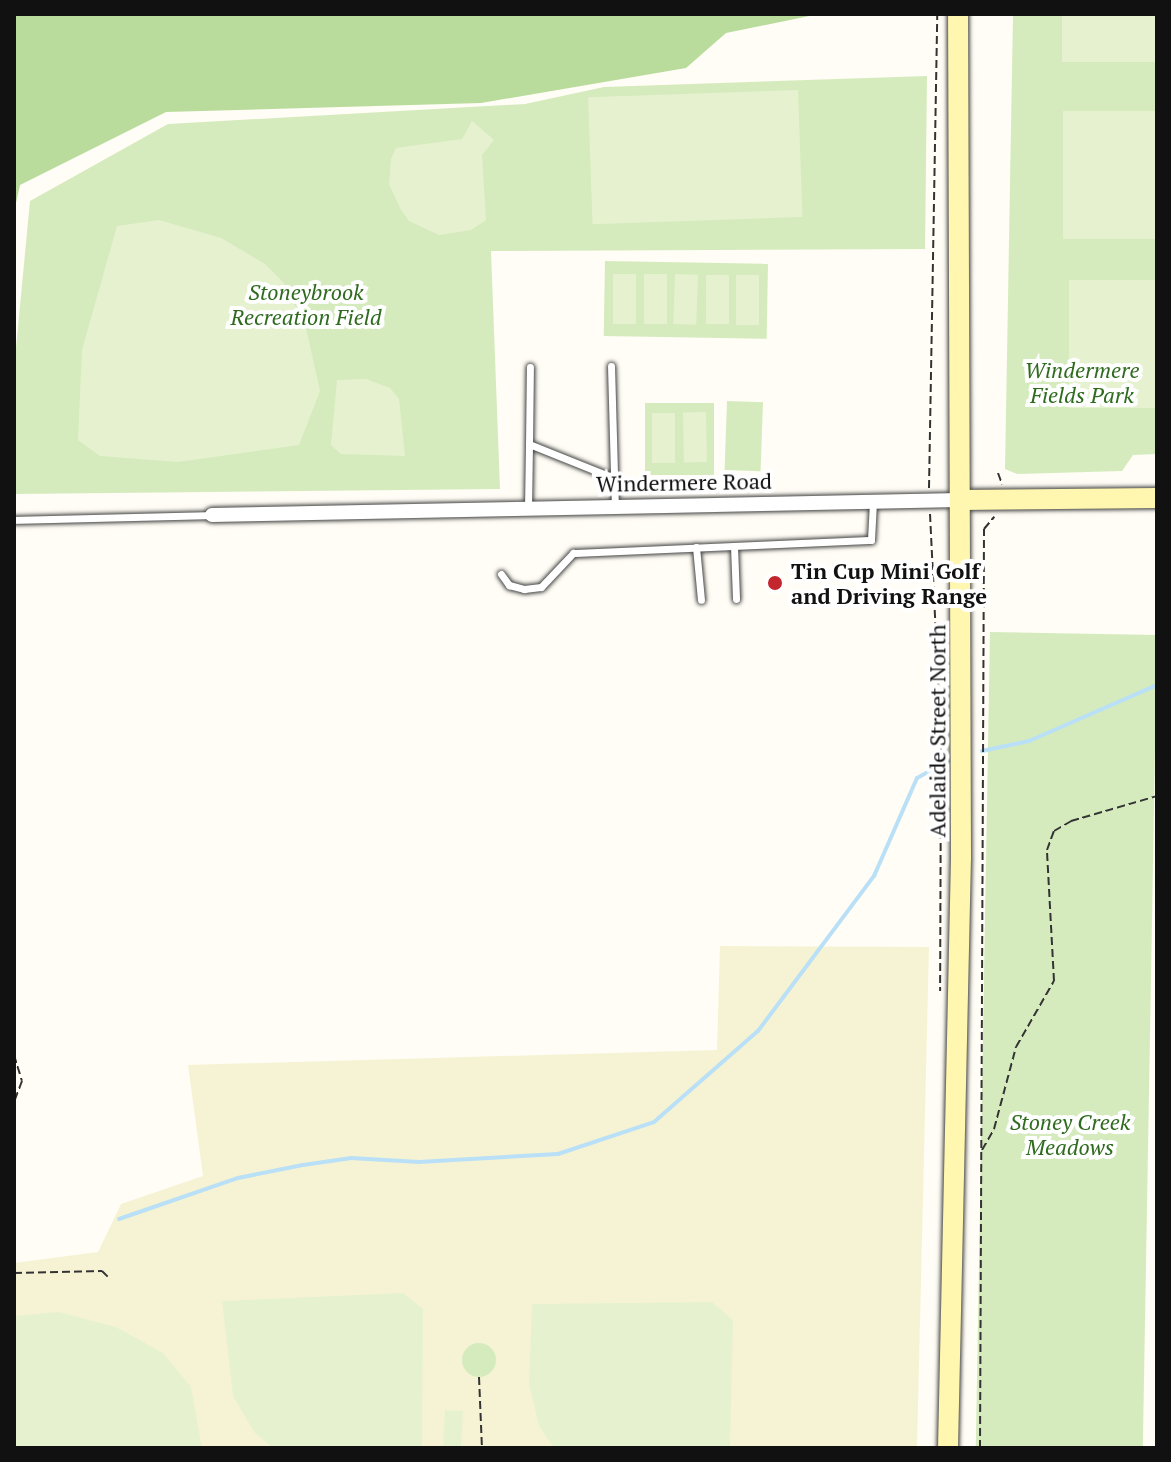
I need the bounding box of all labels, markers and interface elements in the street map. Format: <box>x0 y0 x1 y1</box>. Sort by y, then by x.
park label: Stoneybrook Recreation Field <box>230 278 382 330</box>
park label: Windermere Fields Park <box>1025 356 1139 408</box>
street label: Windermere Road <box>596 467 772 497</box>
place label: Tin Cup Mini Golf and Driving Range <box>791 557 987 608</box>
marker: Tin Cup Mini Golf and Driving Range <box>766 574 784 592</box>
street label: Adelaide Street North <box>924 624 950 838</box>
park label: Stoney Creek Meadows <box>1010 1108 1130 1160</box>

